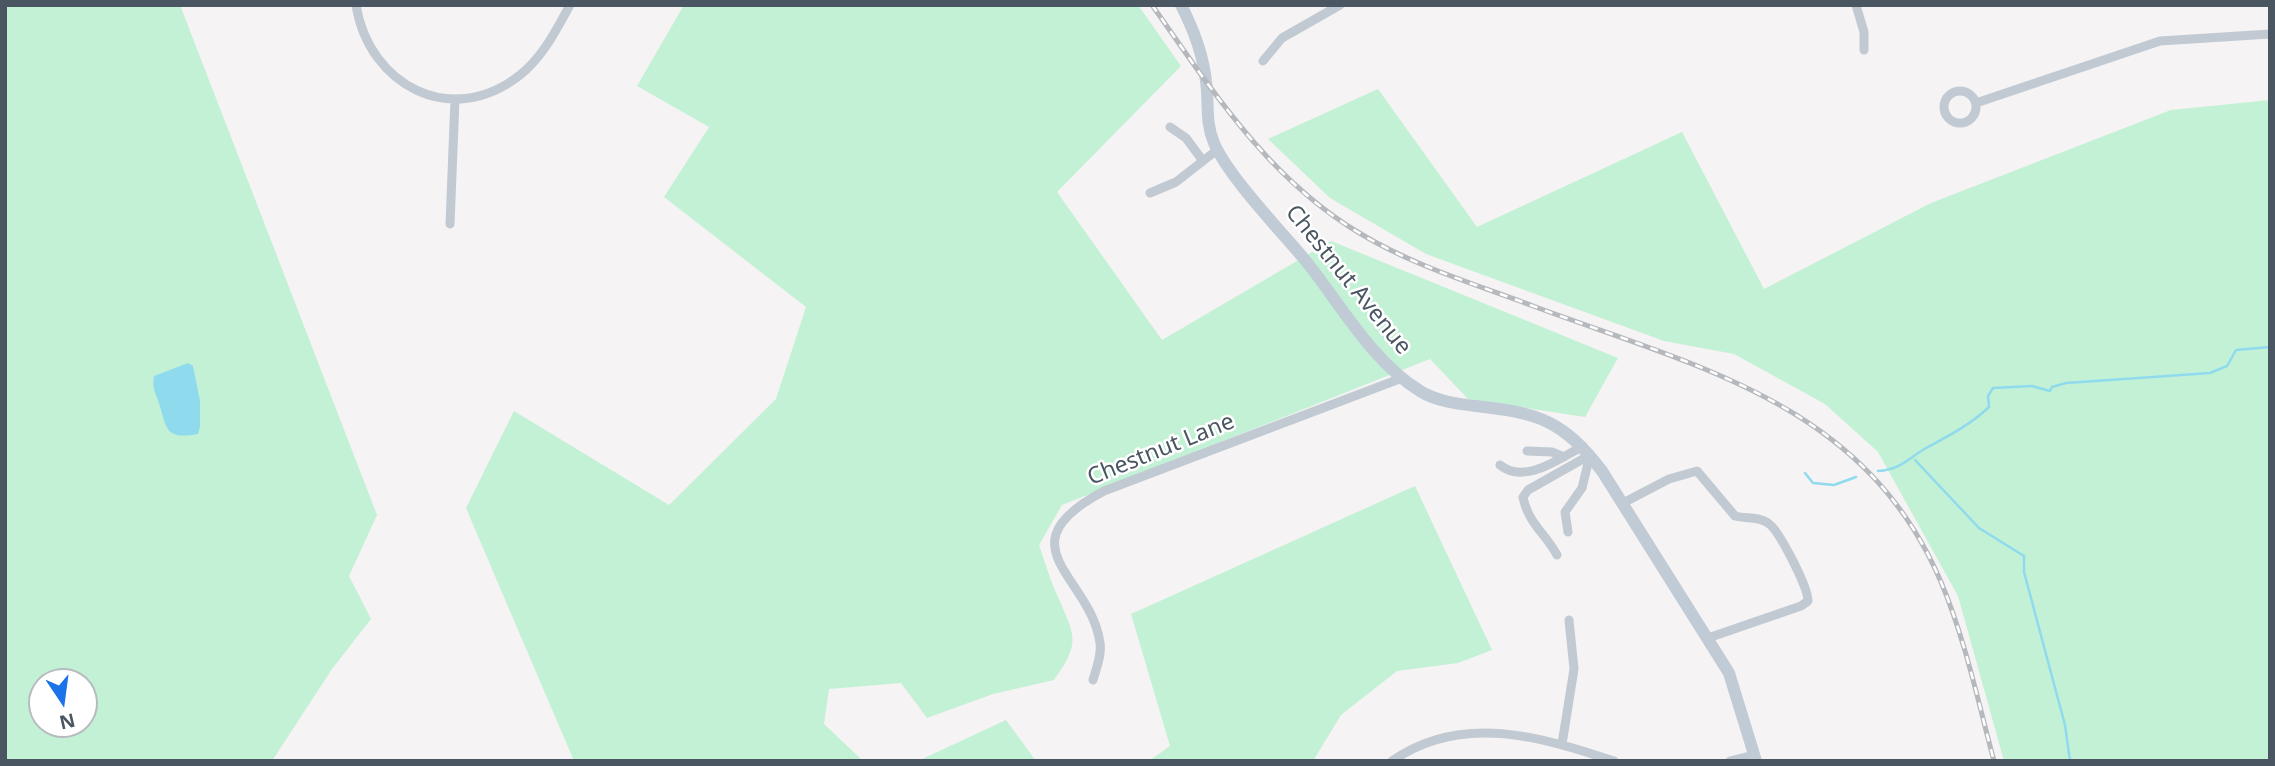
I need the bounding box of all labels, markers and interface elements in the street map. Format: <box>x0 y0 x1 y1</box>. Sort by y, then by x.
street label: Chestnut Avenue <box>1279 200 1417 360</box>
street label: Chestnut Lane <box>1084 408 1238 492</box>
north arrow <box>28 668 98 738</box>
text: N <box>57 707 78 736</box>

